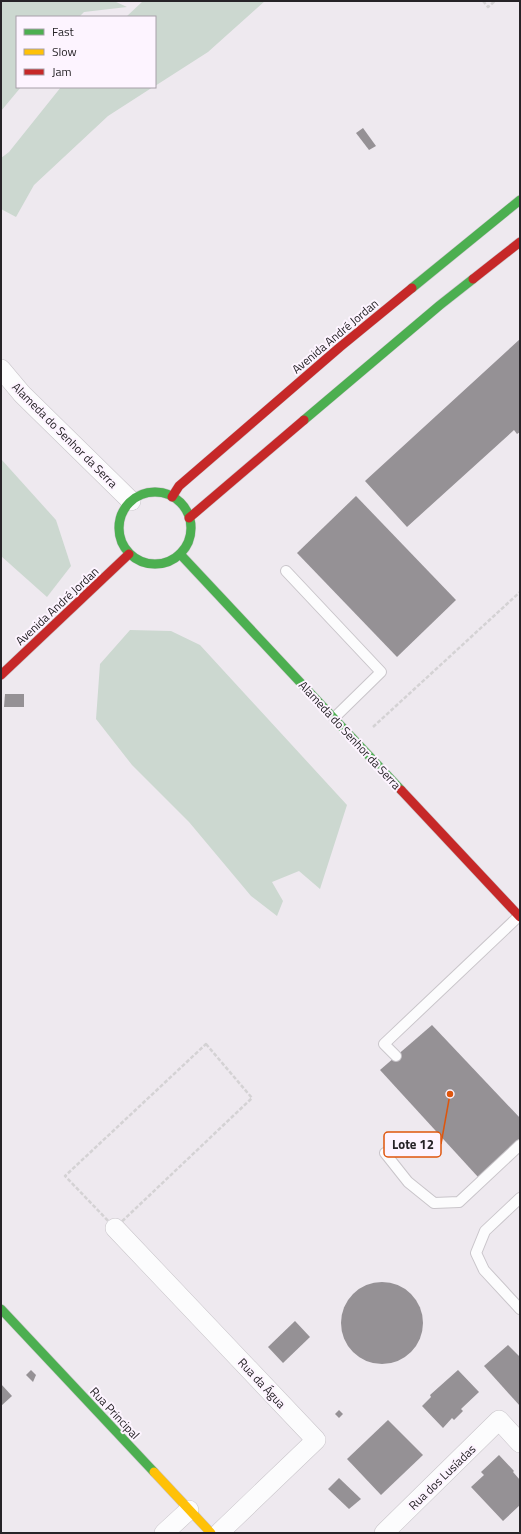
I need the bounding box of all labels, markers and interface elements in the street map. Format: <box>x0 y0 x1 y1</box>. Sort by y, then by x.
legend <box>16 16 156 88</box>
text: Fast <box>52 22 75 41</box>
text: Slow <box>52 42 77 61</box>
text: Jam <box>52 62 72 81</box>
street label: Avenida André Jordan <box>288 294 382 378</box>
street label: Alameda do Senhor da Serra <box>8 378 122 492</box>
street label: Avenida André Jordan <box>11 562 103 650</box>
street label: Alameda do Senhor da Serra <box>294 676 406 794</box>
callout: Lote 12 <box>384 1132 441 1157</box>
text: Lote 12 <box>392 1134 434 1154</box>
street label: Rua da Água <box>234 1353 290 1413</box>
street label: Rua Principal <box>86 1382 144 1444</box>
street label: Rua dos Lusíadas <box>404 1439 480 1514</box>

